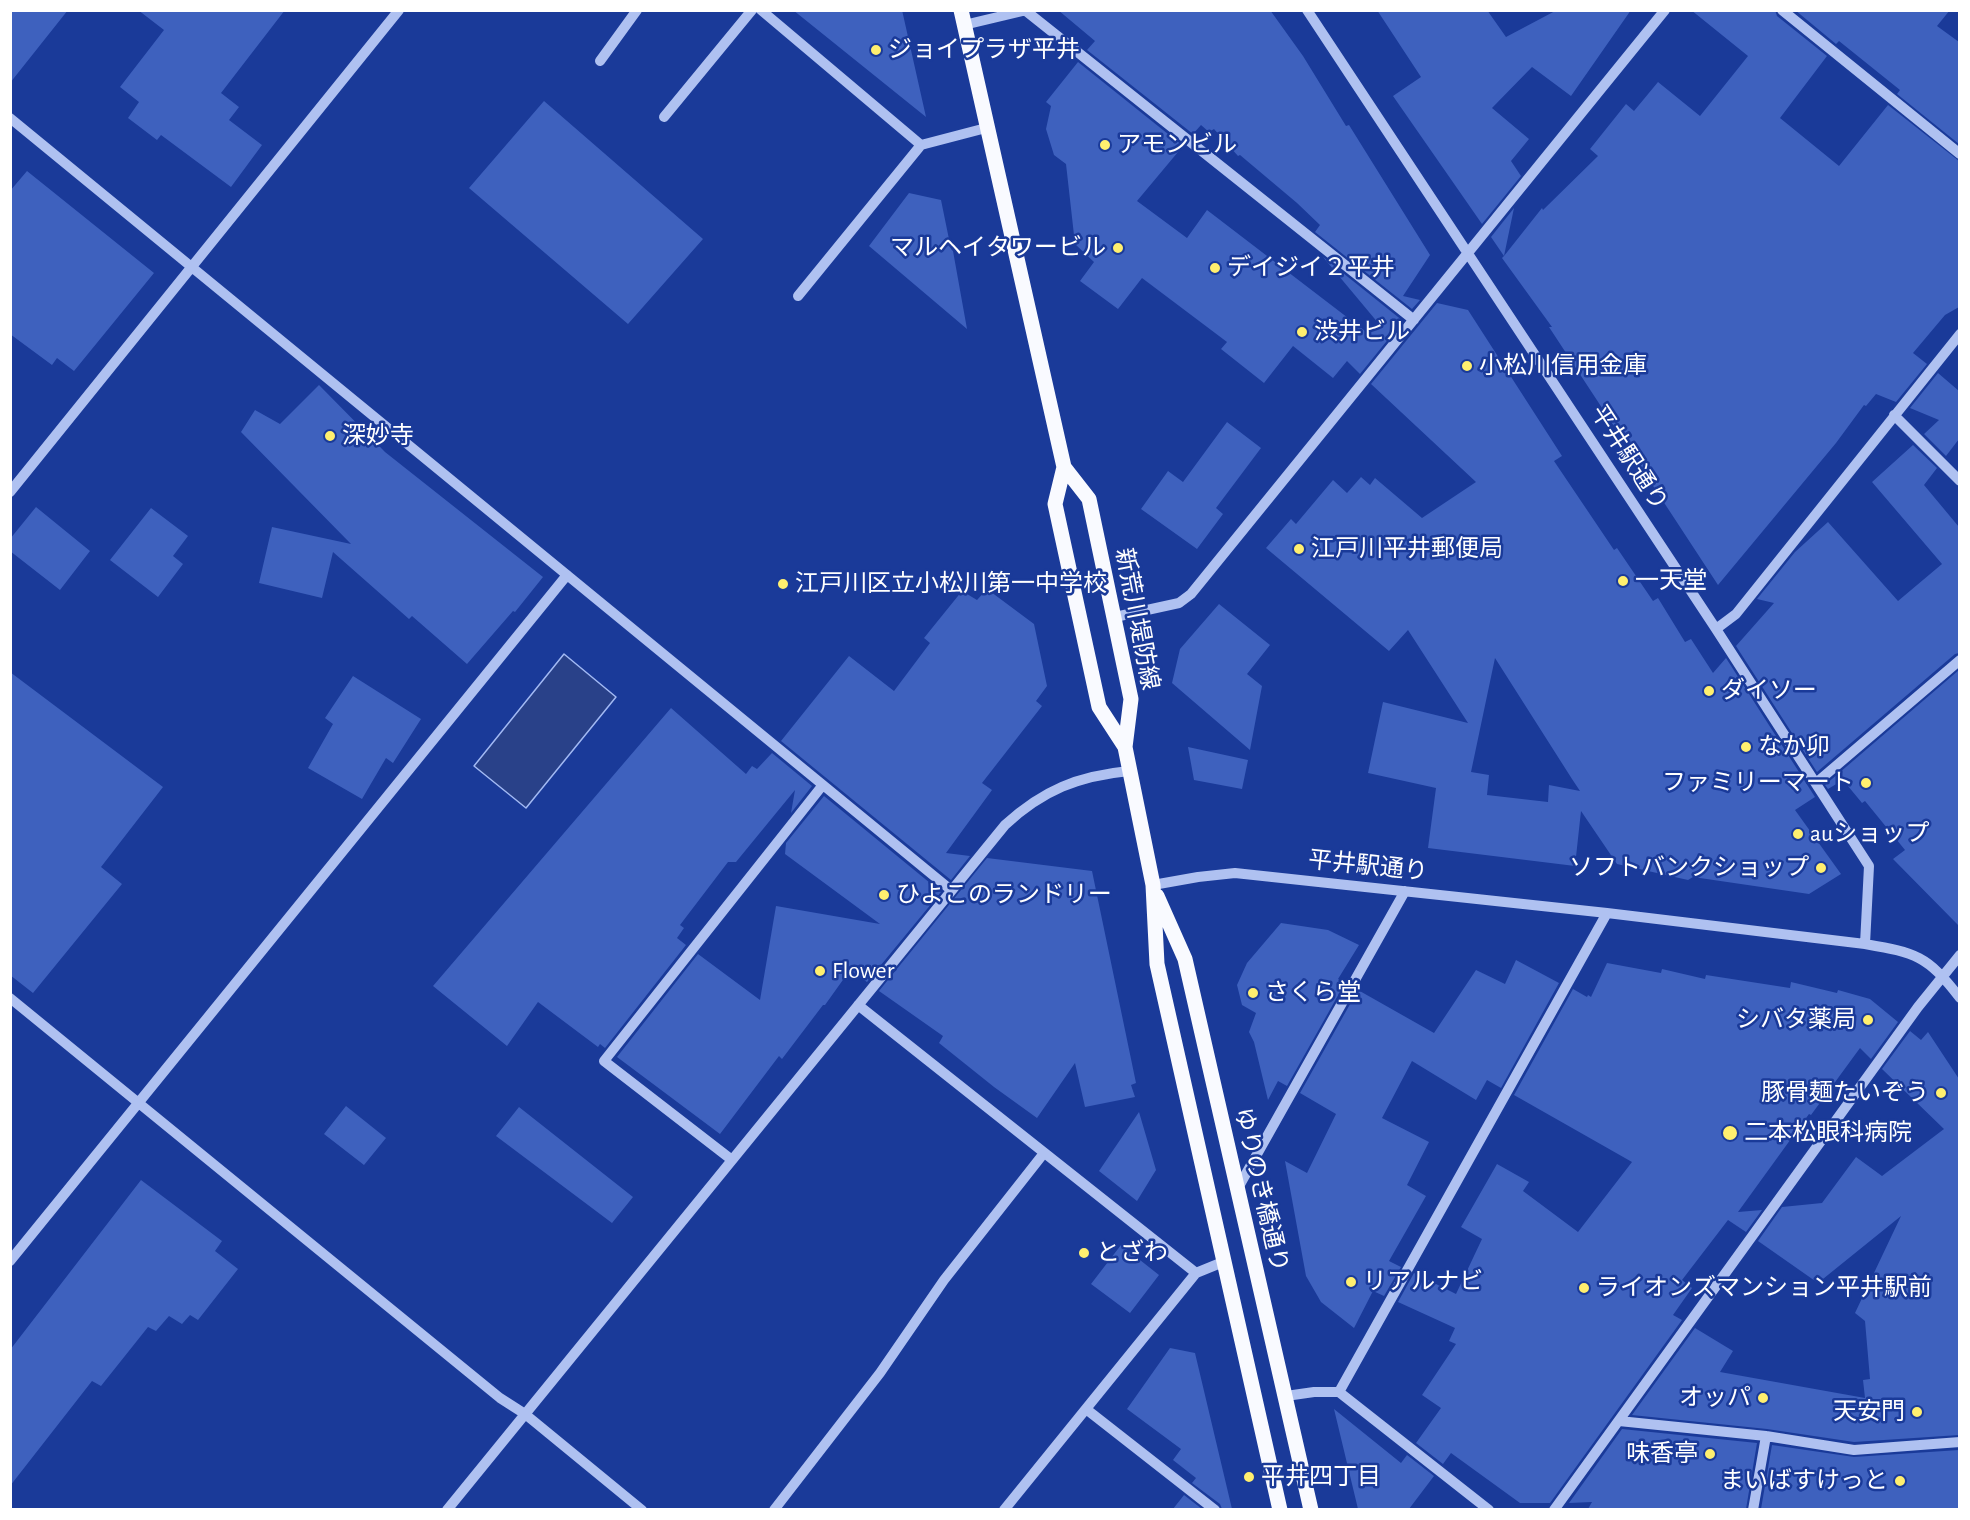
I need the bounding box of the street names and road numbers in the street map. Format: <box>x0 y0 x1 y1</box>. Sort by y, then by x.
street label: 平井駅通り <box>1584 400 1674 516</box>
street label: 新荒川堤防線 <box>1109 546 1165 692</box>
street label: 平井駅通り <box>1307 845 1429 887</box>
street label: ゆりのき橋通り <box>1228 1105 1294 1275</box>

